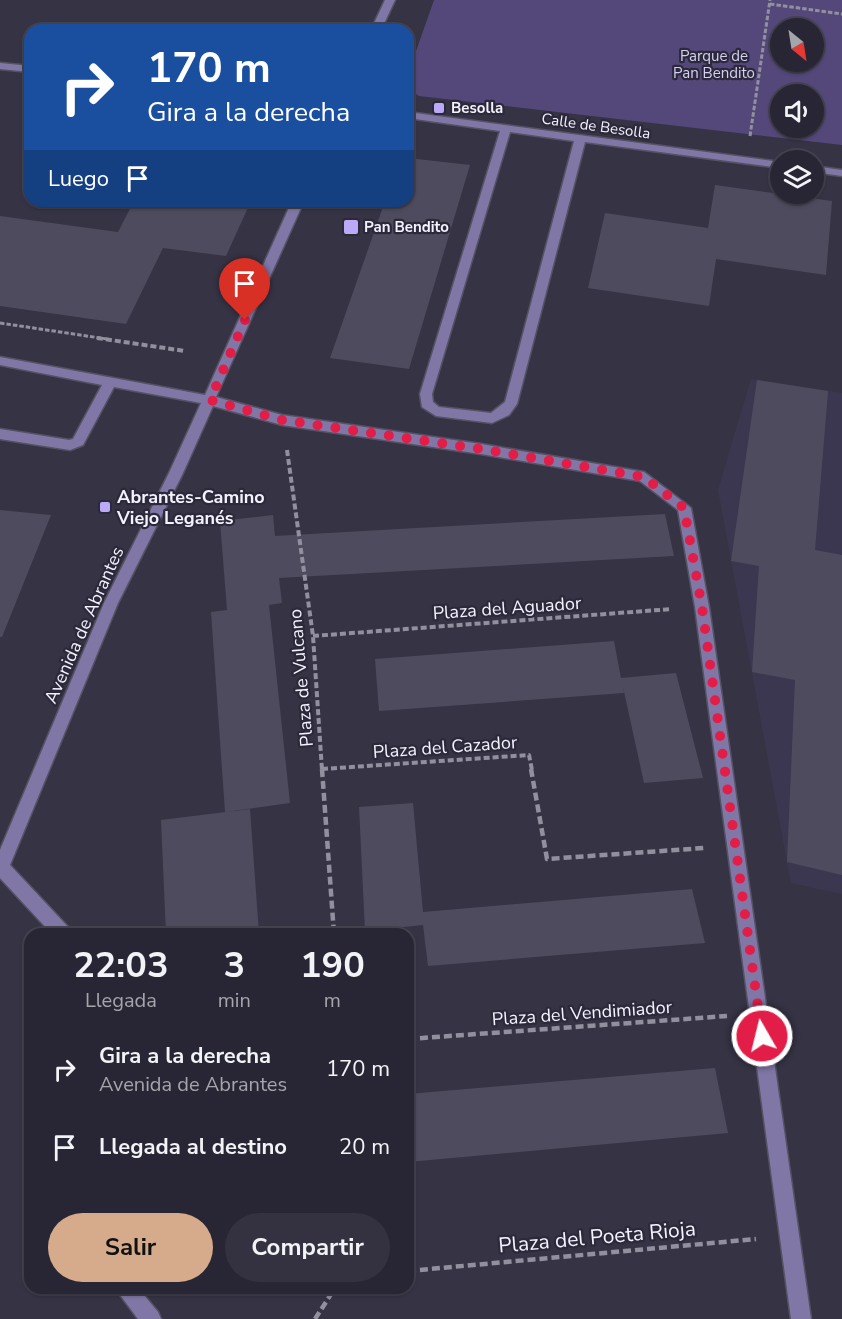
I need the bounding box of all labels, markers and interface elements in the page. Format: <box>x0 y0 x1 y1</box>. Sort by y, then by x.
north arrow <box>770 18 824 72</box>
map controls <box>770 18 824 204</box>
text: 170 m <box>147 40 271 97</box>
park label: Parque de Pan Bendito <box>673 46 755 83</box>
icon: right <box>48 48 126 126</box>
button: sound <box>770 84 824 138</box>
text: Gira a la derecha <box>147 94 350 131</box>
place label: Besolla <box>451 98 503 118</box>
marker: Besolla <box>432 101 446 115</box>
street label: Calle de Besolla <box>540 108 652 144</box>
button: layers <box>770 150 824 204</box>
icon: arrive <box>121 162 154 195</box>
text: Luego <box>48 164 109 194</box>
place label: Pan Bendito <box>364 217 449 237</box>
marker: Pan Bendito <box>342 218 360 236</box>
pin <box>219 258 270 320</box>
icon: arrive <box>228 267 261 300</box>
place label: Abrantes-Camino Viejo Leganés <box>116 485 265 530</box>
marker: Abrantes-Camino Viejo Leganés <box>98 500 112 514</box>
street label: Avenida de Abrantes <box>39 543 129 707</box>
street label: Plaza del Aguador <box>432 591 583 625</box>
street label: Plaza de Vulcano <box>283 608 319 748</box>
street label: Plaza del Cazador <box>372 730 519 764</box>
text: 22:03 <box>73 941 169 990</box>
text: 3 <box>223 941 245 990</box>
text: 190 <box>300 941 365 990</box>
text: Llegada <box>85 987 157 1014</box>
text: min <box>218 987 251 1014</box>
text: m <box>324 987 341 1014</box>
street label: Plaza del Vendimiador <box>491 995 673 1031</box>
position arrow <box>730 1004 794 1068</box>
text: Gira a la derecha <box>99 1041 271 1071</box>
icon: right <box>48 1053 81 1086</box>
text: 170 m <box>326 1054 390 1084</box>
text: Avenida de Abrantes <box>99 1071 287 1098</box>
icon: arrive <box>48 1131 81 1164</box>
text: Llegada al destino <box>99 1132 287 1162</box>
text: 20 m <box>339 1132 390 1162</box>
button: Salir <box>48 1213 213 1282</box>
button: Compartir <box>225 1213 390 1282</box>
street label: Plaza del Poeta Rioja <box>497 1214 697 1260</box>

